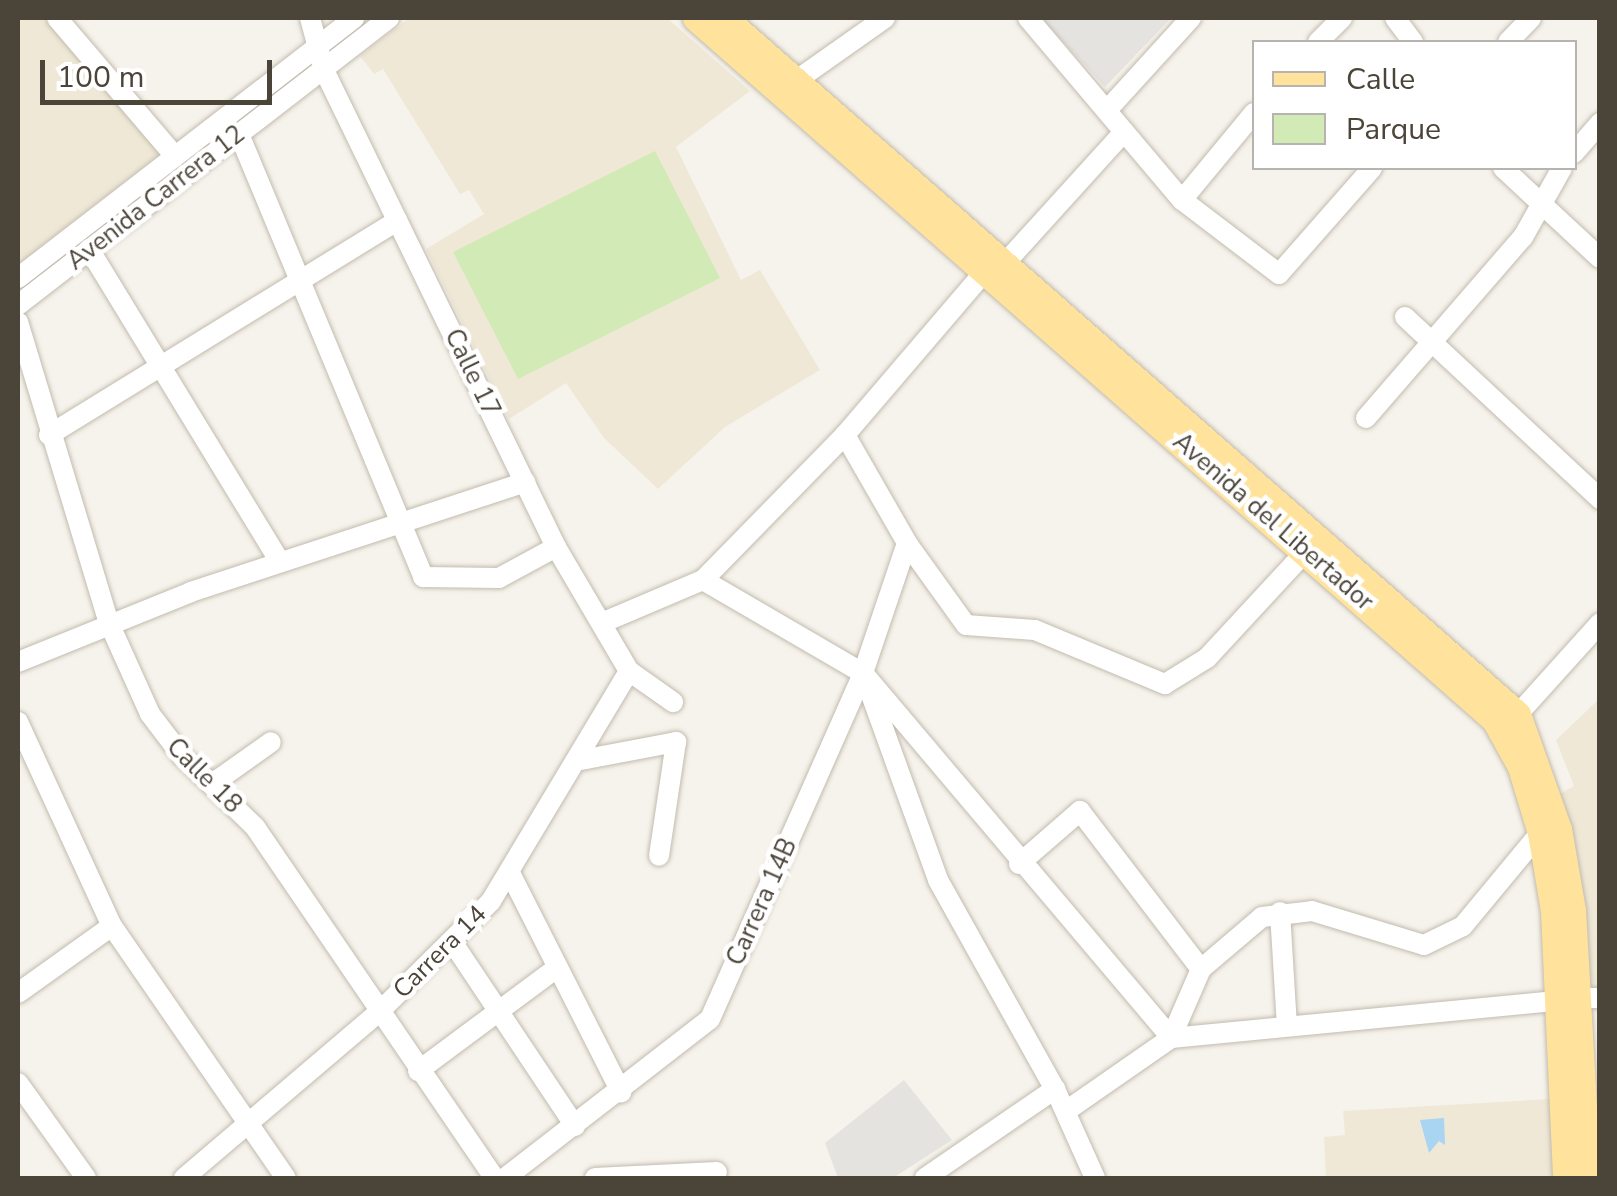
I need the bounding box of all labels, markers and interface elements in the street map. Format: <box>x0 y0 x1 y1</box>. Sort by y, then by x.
scale bar <box>45 40 278 102</box>
legend <box>1252 40 1577 170</box>
text: 100 m <box>57 57 144 98</box>
text: Calle <box>1346 59 1415 100</box>
text: Parque <box>1346 109 1441 150</box>
street label: Avenida Carrera 12 <box>61 119 251 277</box>
street label: Calle 17 <box>438 324 506 422</box>
street label: Avenida del Libertador <box>1167 427 1379 617</box>
street label: Calle 18 <box>160 732 248 820</box>
street label: Carrera 14B <box>721 834 803 970</box>
street label: Carrera 14 <box>387 899 493 1005</box>

